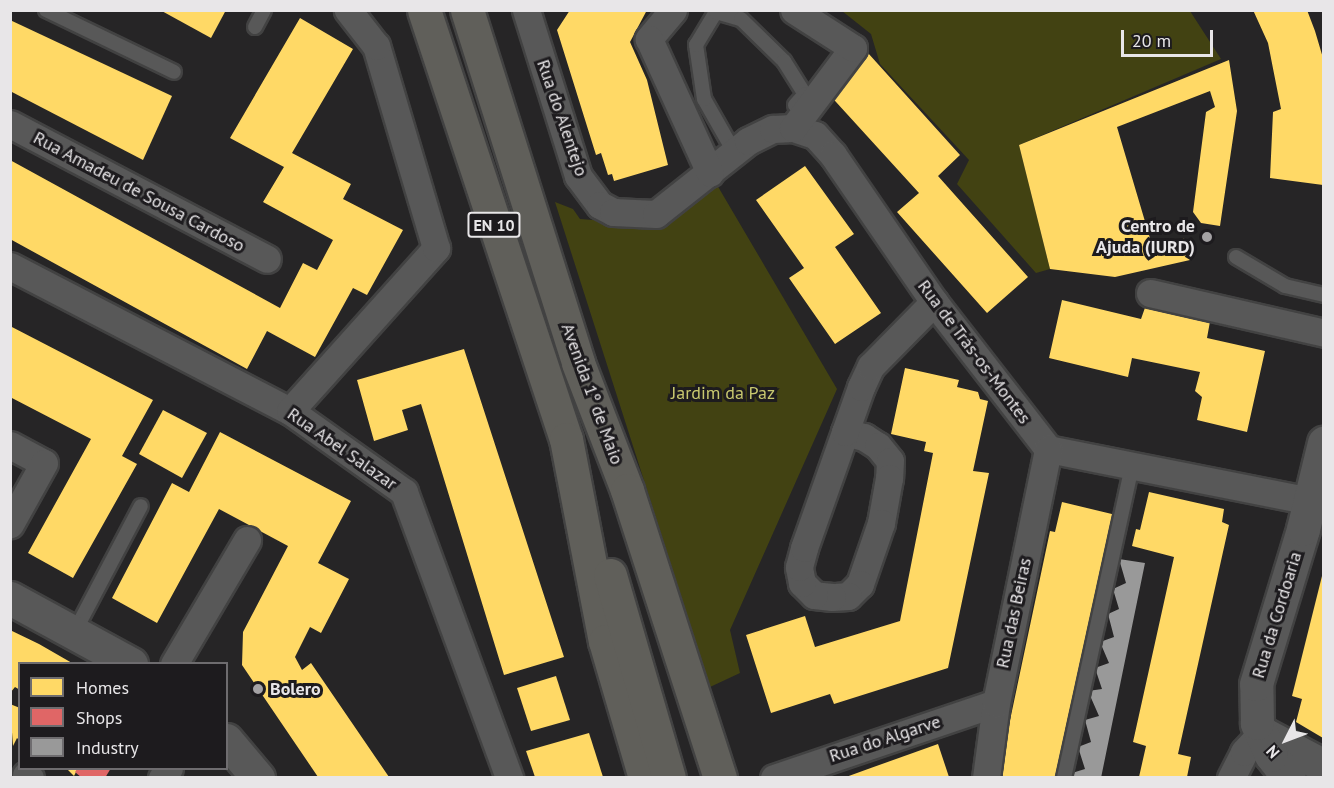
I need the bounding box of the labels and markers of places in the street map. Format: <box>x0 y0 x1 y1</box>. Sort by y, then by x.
place label: Centro de Ajuda (IURD) <box>1096 216 1195 258</box>
marker: Centro de Ajuda (IURD) <box>1200 230 1214 244</box>
place label: Bolero <box>270 678 321 700</box>
marker: Bolero <box>251 682 265 696</box>

